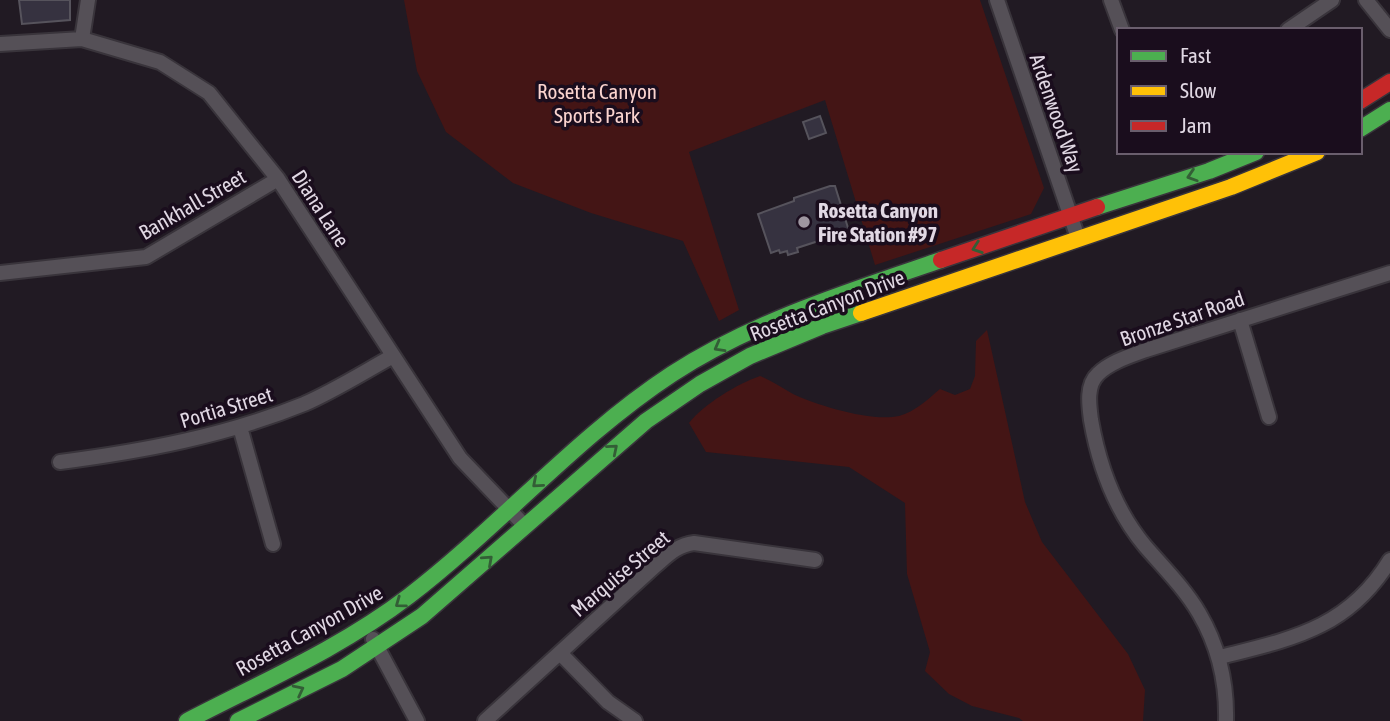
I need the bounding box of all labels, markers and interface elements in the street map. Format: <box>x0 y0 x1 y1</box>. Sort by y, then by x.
legend <box>1117 28 1362 154</box>
text: Fast <box>1180 43 1211 67</box>
street label: Ardenwood Way <box>1025 50 1089 176</box>
text: Slow <box>1180 78 1217 102</box>
park label: Rosetta Canyon Sports Park <box>537 79 657 127</box>
text: Jam <box>1180 113 1212 137</box>
street label: Bankhall Street <box>134 164 250 244</box>
street label: Diana Lane <box>287 165 355 251</box>
one-way arrow <box>1187 167 1199 182</box>
place label: Rosetta Canyon Fire Station #97 <box>818 198 938 246</box>
marker: Rosetta Canyon Fire Station #97 <box>796 214 812 230</box>
one-way arrow <box>971 240 983 254</box>
street label: Rosetta Canyon Drive <box>746 264 908 346</box>
street label: Bronze Star Road <box>1117 286 1247 350</box>
one-way arrow <box>714 339 726 352</box>
street label: Portia Street <box>177 382 275 432</box>
one-way arrow <box>605 445 618 457</box>
one-way arrow <box>533 475 546 487</box>
street label: Marquise Street <box>566 525 674 621</box>
one-way arrow <box>480 555 493 568</box>
street label: Rosetta Canyon Drive <box>232 580 386 680</box>
one-way arrow <box>395 595 408 607</box>
one-way arrow <box>292 685 304 699</box>

